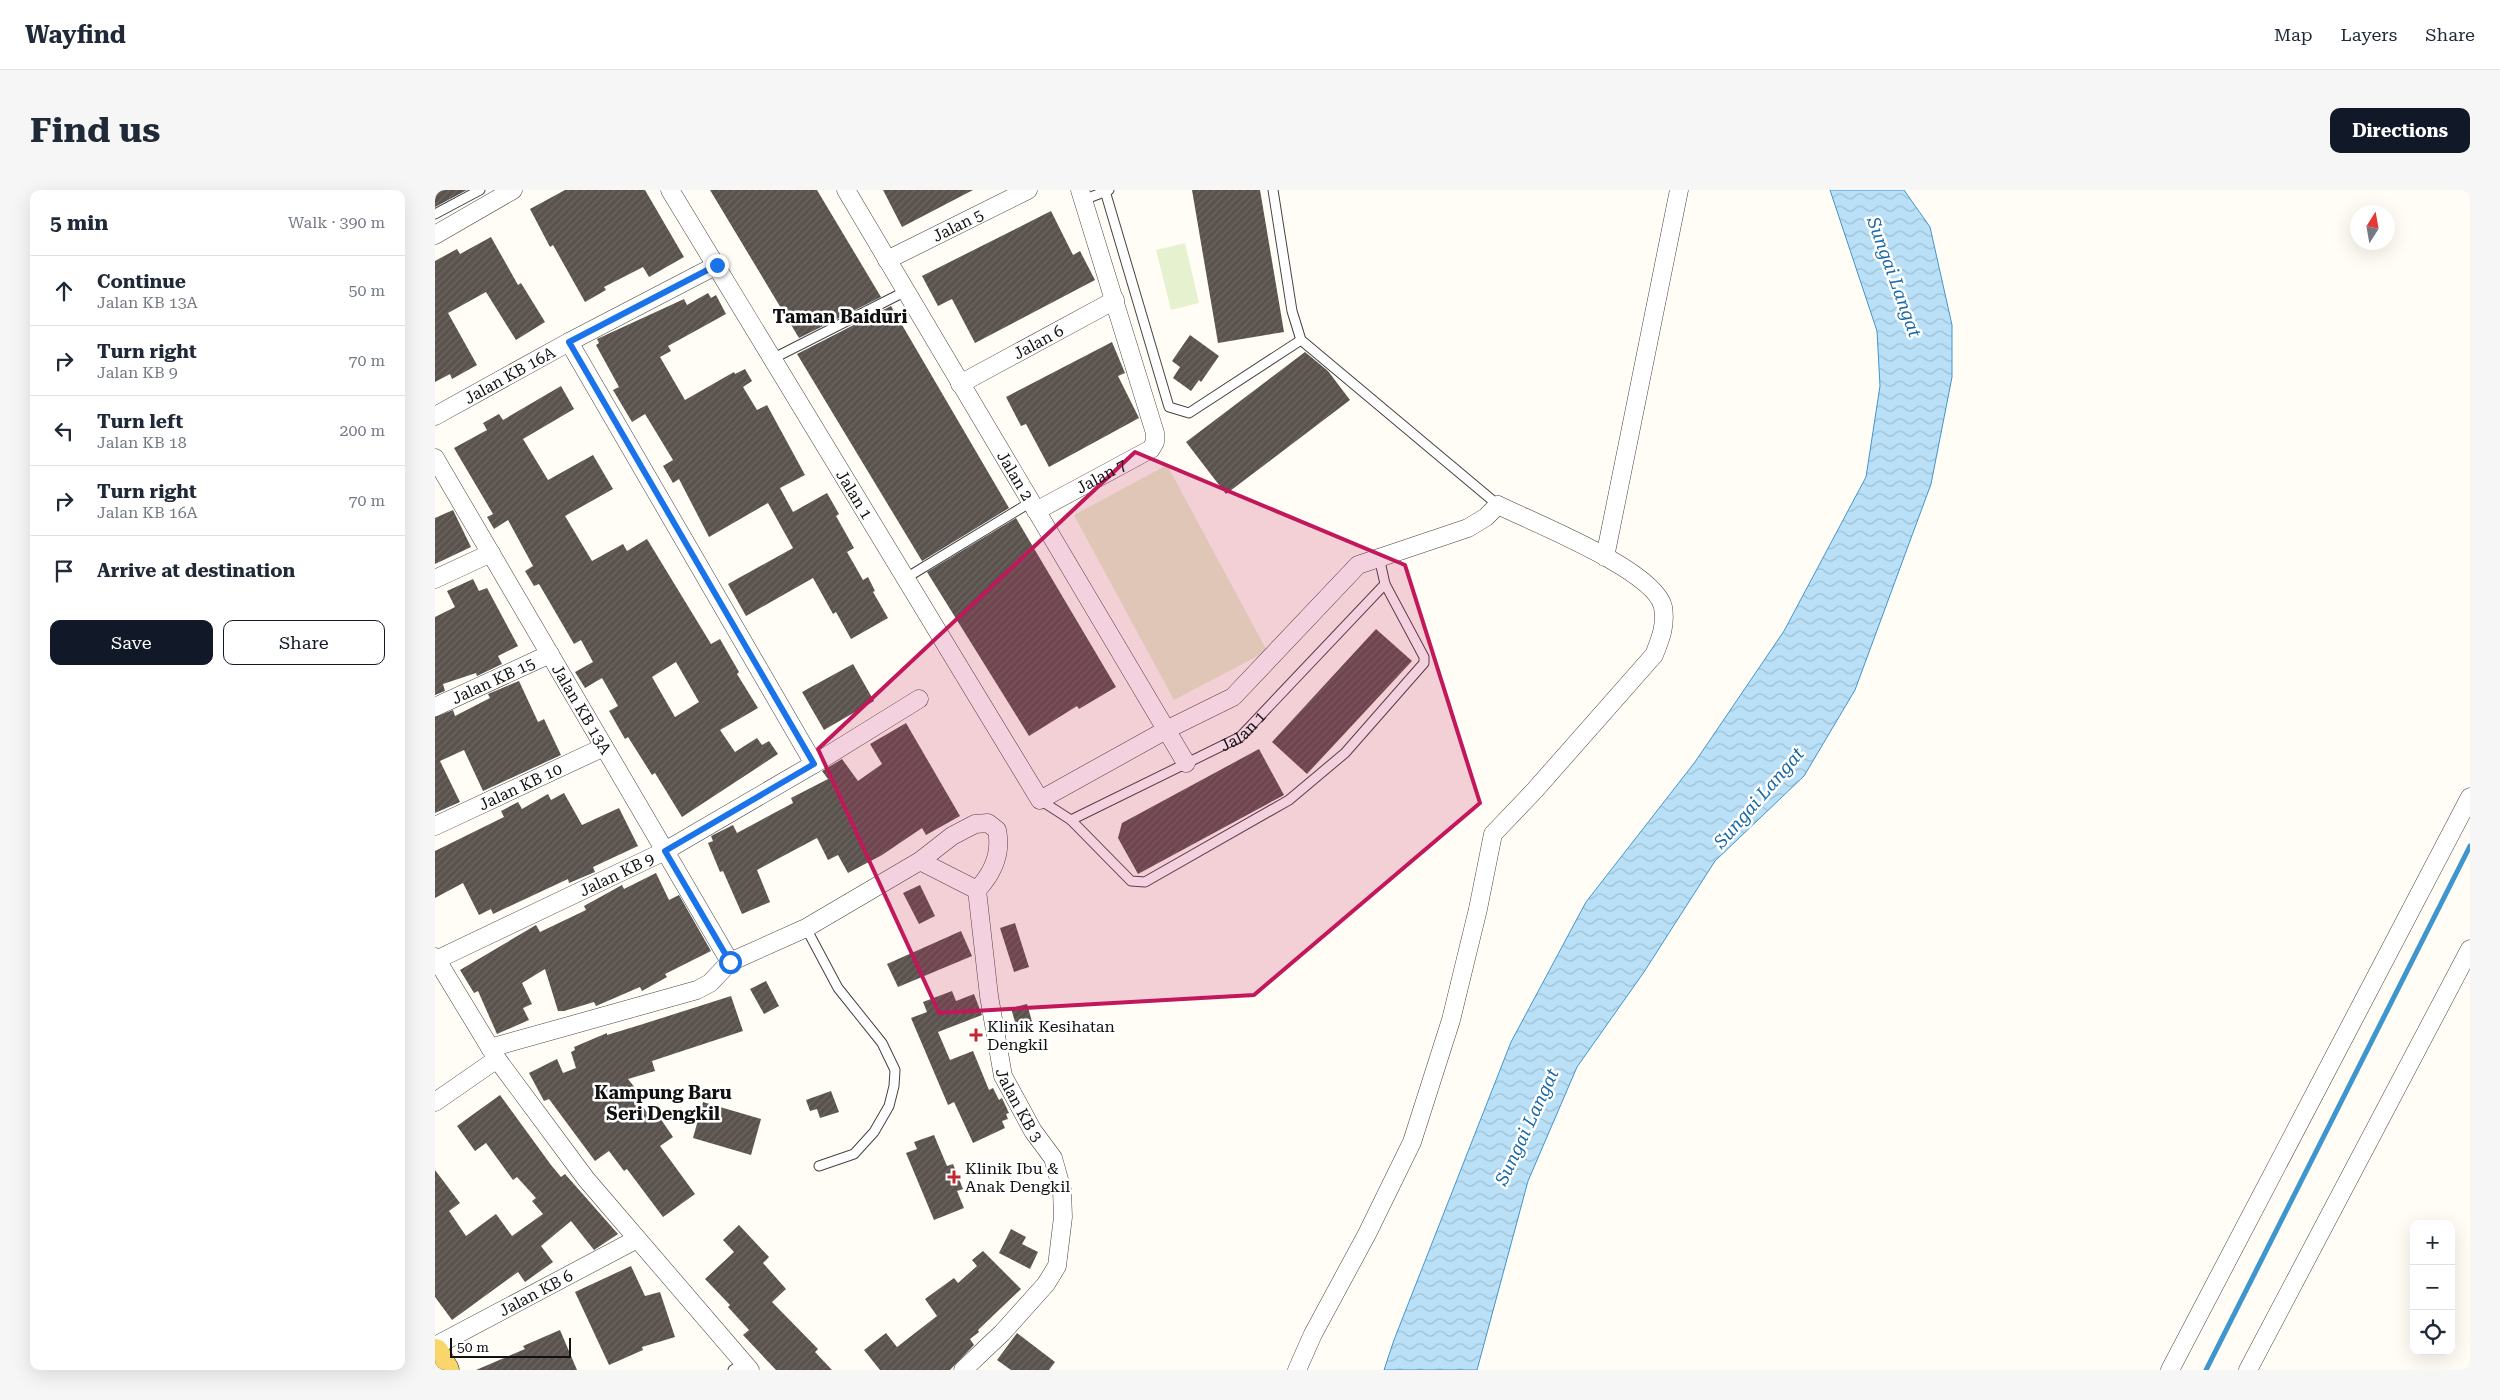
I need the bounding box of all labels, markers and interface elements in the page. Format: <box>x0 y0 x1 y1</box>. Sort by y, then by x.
text: Wayfind <box>25 21 126 49</box>
text: Map <box>2274 24 2313 45</box>
text: Layers <box>2341 24 2397 45</box>
text: Share <box>2425 24 2475 45</box>
button: Directions <box>2330 108 2470 153</box>
text: Find us <box>30 110 160 151</box>
street label: Jalan 5 <box>929 205 987 246</box>
north arrow <box>2350 205 2395 250</box>
text: 5 min <box>50 211 108 235</box>
text: Walk · 390 m <box>288 213 385 232</box>
water label: Sungai Langat <box>1863 213 1926 340</box>
route end <box>706 254 729 277</box>
text: Continue <box>97 270 186 293</box>
icon: ahead <box>50 277 78 305</box>
text: 50 m <box>348 281 385 300</box>
text: Jalan KB 13A <box>97 293 198 312</box>
district label: Taman Baiduri <box>773 306 907 327</box>
street label: Jalan 6 <box>1010 321 1067 363</box>
text: Turn right <box>97 340 197 363</box>
street label: Jalan KB 16A <box>461 342 559 408</box>
icon: right <box>50 347 78 375</box>
text: 70 m <box>348 351 385 370</box>
text: Jalan KB 9 <box>97 363 178 382</box>
text: Turn left <box>97 410 183 433</box>
icon: left <box>50 417 78 445</box>
text: 200 m <box>339 421 385 440</box>
text: Jalan KB 18 <box>97 433 187 452</box>
street label: Jalan 2 <box>993 448 1037 504</box>
street label: Jalan 7 <box>1073 455 1130 498</box>
street label: Jalan 1 <box>832 466 876 523</box>
text: Turn right <box>97 480 197 503</box>
icon: right <box>50 487 78 515</box>
text: 70 m <box>348 491 385 510</box>
text: Jalan KB 16A <box>97 503 198 522</box>
icon: arrive <box>50 557 78 585</box>
text: Arrive at destination <box>97 559 295 582</box>
button: Save <box>50 620 213 665</box>
button: Share <box>223 620 385 665</box>
street label: Jalan KB 15 <box>449 653 538 708</box>
street label: Jalan KB 13A <box>548 661 616 758</box>
street label: Jalan 1 <box>1217 707 1270 755</box>
water label: Sungai Langat <box>1709 743 1808 853</box>
street label: Jalan KB 10 <box>476 759 565 814</box>
street label: Jalan KB 9 <box>576 849 657 900</box>
route start <box>719 951 742 974</box>
place label: Klinik Kesihatan Dengkil <box>987 1017 1115 1054</box>
marker: Klinik Kesihatan Dengkil <box>969 1028 983 1042</box>
water label: Sungai Langat <box>1490 1065 1563 1189</box>
street label: Jalan KB 3 <box>992 1067 1047 1146</box>
district label: Kampung Baru Seri Dengkil <box>594 1082 732 1124</box>
place label: Klinik Ibu & Anak Dengkil <box>965 1159 1070 1196</box>
marker: Klinik Ibu & Anak Dengkil <box>947 1170 961 1184</box>
map controls <box>2410 1220 2455 1355</box>
button: + <box>2410 1220 2455 1265</box>
button: − <box>2410 1265 2455 1310</box>
street label: Jalan KB 6 <box>496 1266 576 1320</box>
button: locate <box>2410 1310 2455 1355</box>
scale bar <box>450 1335 571 1358</box>
text: 50 m <box>457 1339 489 1355</box>

